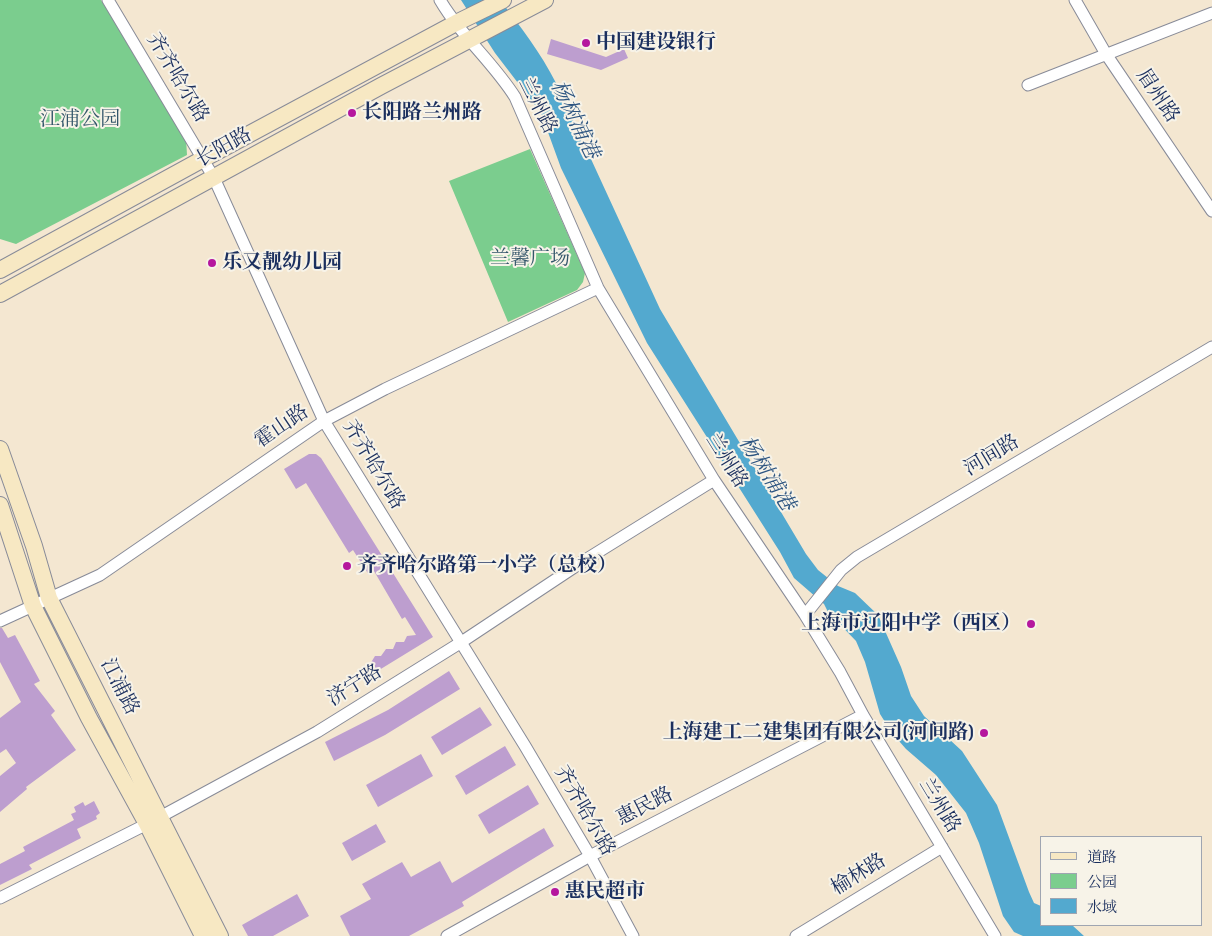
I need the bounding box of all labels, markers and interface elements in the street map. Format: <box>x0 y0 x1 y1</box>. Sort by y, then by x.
street label: 齐齐哈尔路 <box>141 29 213 127</box>
place label: 中国建设银行 <box>596 31 716 55</box>
marker: 中国建设银行 <box>580 37 592 49</box>
street label: 眉州路 <box>1130 64 1184 128</box>
street label: 兰州路 <box>513 74 561 138</box>
water label: 杨树浦港 <box>544 77 604 163</box>
place label: 长阳路兰州路 <box>362 101 482 125</box>
marker: 长阳路兰州路 <box>346 107 358 119</box>
park label: 江浦公园 <box>40 108 120 132</box>
street label: 长阳路 <box>192 123 256 173</box>
park label: 兰馨广场 <box>490 247 570 271</box>
place label: 乐又靓幼儿园 <box>222 251 342 275</box>
marker: 乐又靓幼儿园 <box>206 257 218 269</box>
street label: 霍山路 <box>250 400 314 454</box>
street label: 齐齐哈尔路 <box>337 416 409 514</box>
street label: 兰州路 <box>700 429 752 493</box>
street label: 河间路 <box>960 430 1024 482</box>
water label: 杨树浦港 <box>733 432 799 516</box>
place label: 齐齐哈尔路第一小学（总校） <box>357 554 617 578</box>
marker: 齐齐哈尔路第一小学（总校） <box>341 560 353 572</box>
place label: 上海市辽阳中学（西区） <box>801 612 1021 636</box>
marker: 上海市辽阳中学（西区） <box>1025 618 1037 630</box>
street label: 江浦路 <box>95 655 143 719</box>
street label: 济宁路 <box>323 660 387 712</box>
place label: 上海建工二建集团有限公司(河间路) <box>662 721 974 745</box>
marker: 上海建工二建集团有限公司(河间路) <box>978 727 990 739</box>
street label: 齐齐哈尔路 <box>549 762 619 860</box>
street label: 兰州路 <box>913 774 965 838</box>
street label: 惠民路 <box>613 783 677 831</box>
legend <box>1040 836 1202 926</box>
text: 道路 <box>1087 847 1117 867</box>
street label: 榆林路 <box>827 849 891 901</box>
text: 公园 <box>1087 872 1117 892</box>
place label: 惠民超市 <box>565 880 645 904</box>
marker: 惠民超市 <box>549 886 561 898</box>
text: 水域 <box>1087 897 1117 917</box>

